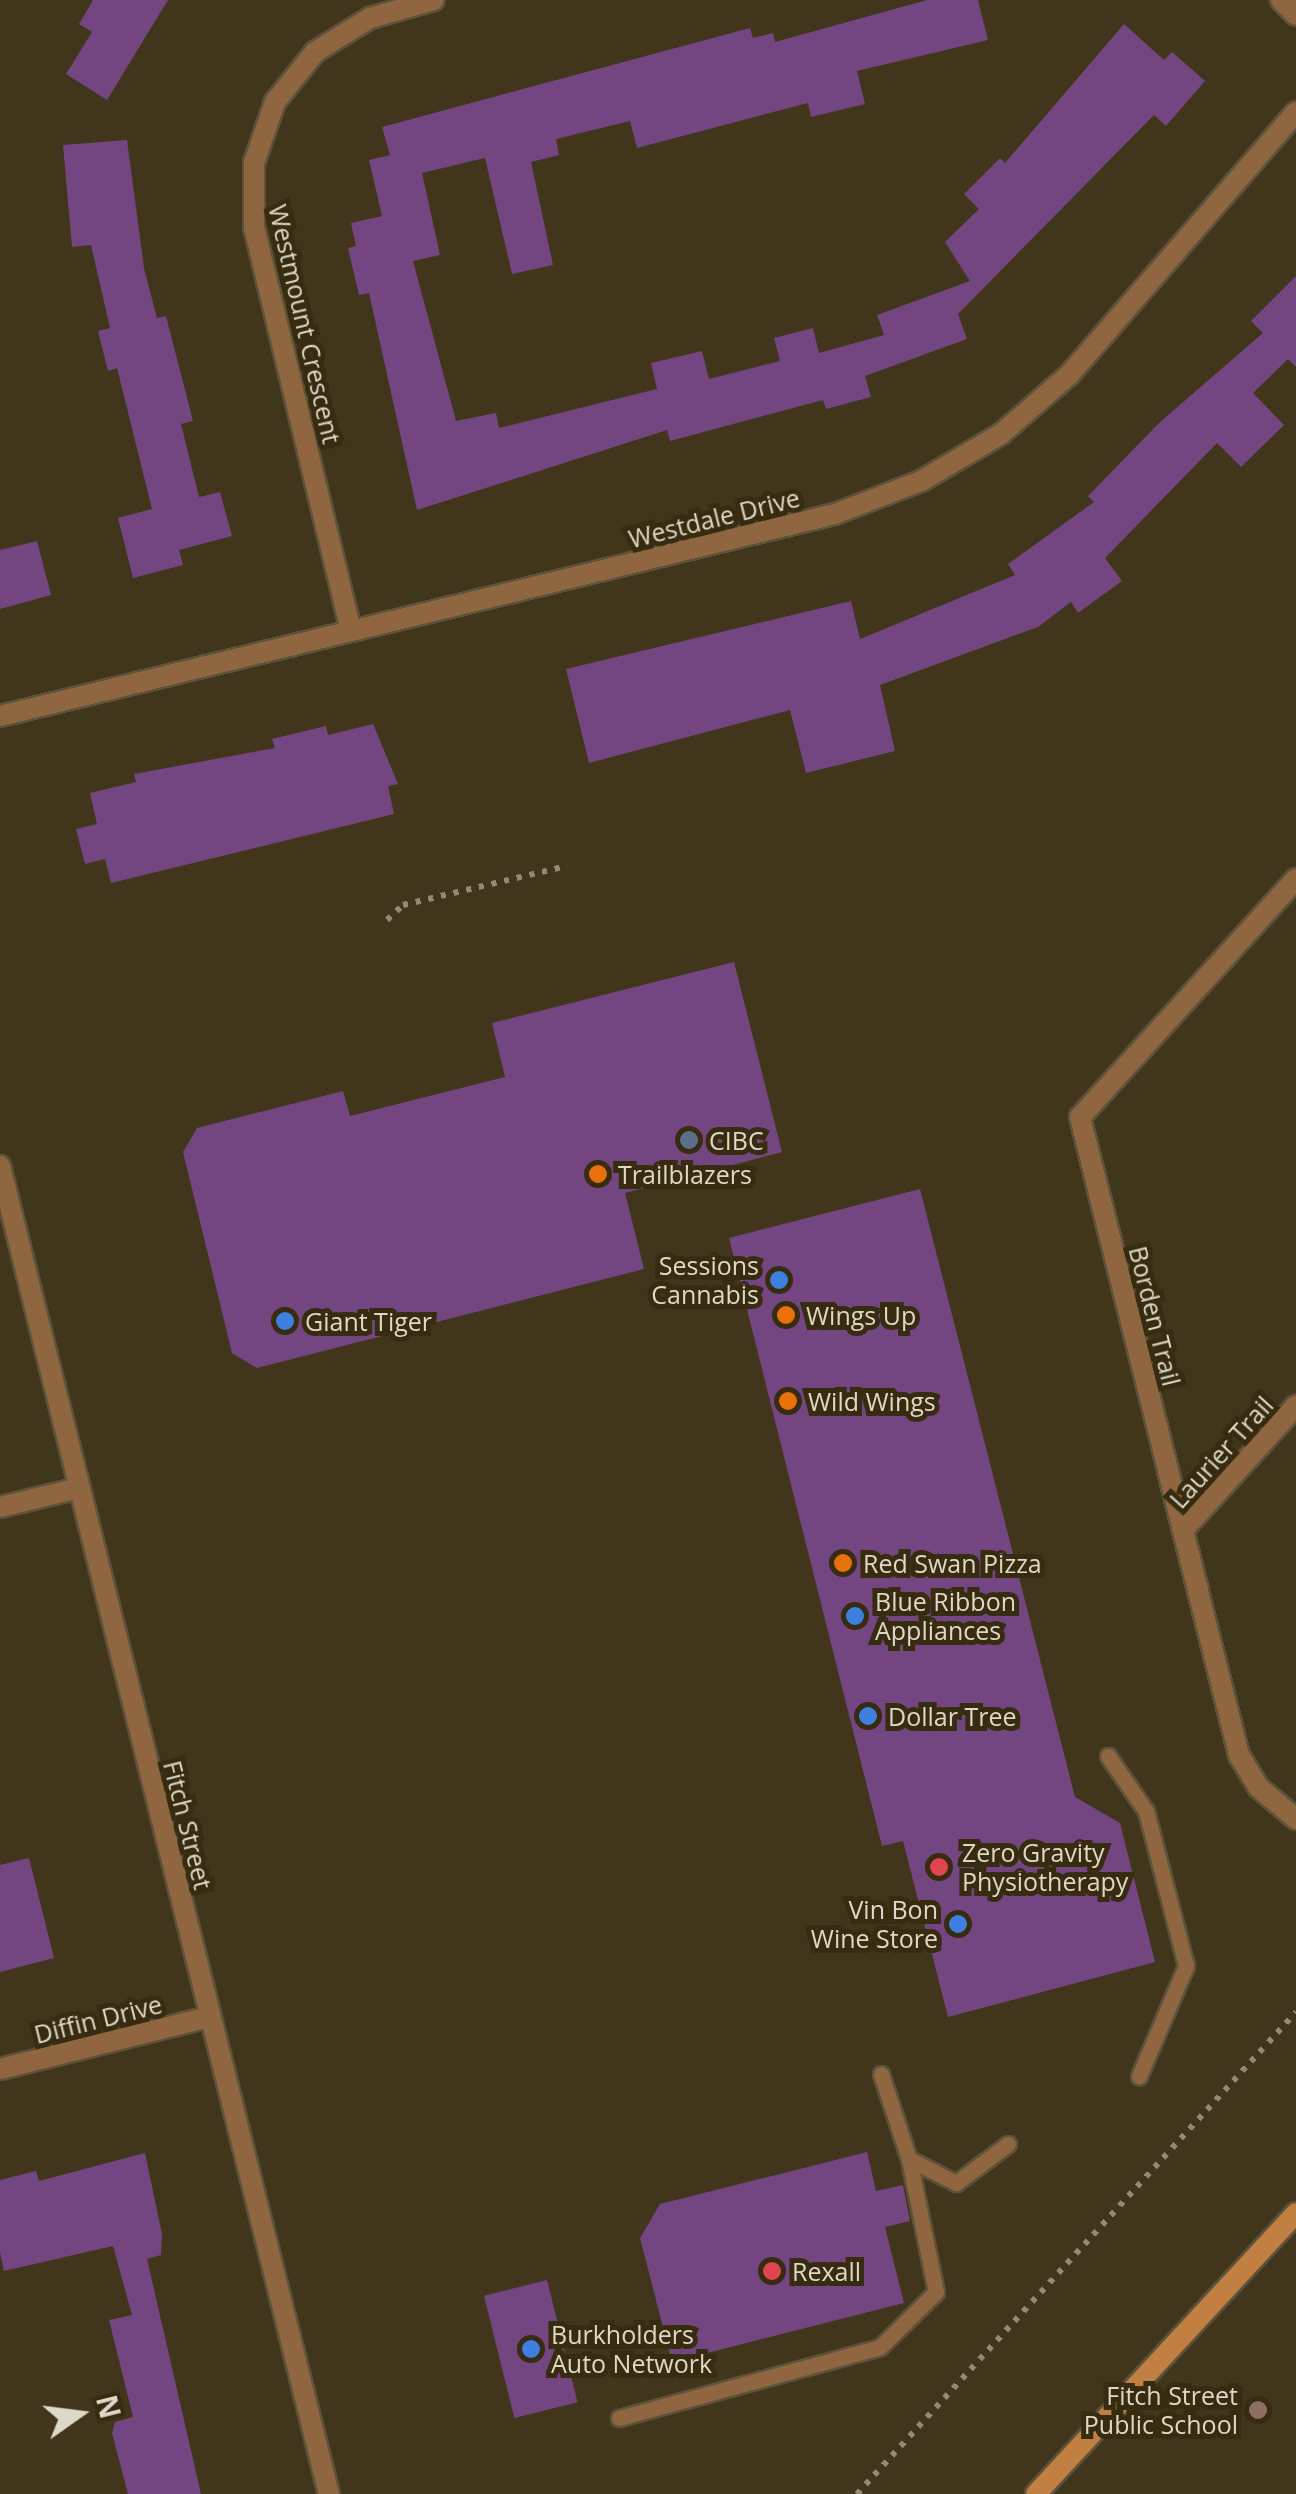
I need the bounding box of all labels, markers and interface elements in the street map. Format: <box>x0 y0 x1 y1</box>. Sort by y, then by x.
street label: Westmount Crescent <box>263 202 347 446</box>
street label: Westdale Drive <box>625 482 803 554</box>
place label: CIBC <box>709 1125 764 1155</box>
marker: CIBC <box>678 1129 700 1151</box>
place label: Trailblazers <box>618 1159 752 1189</box>
marker: Trailblazers <box>587 1163 609 1185</box>
street label: Borden Trail <box>1123 1243 1187 1389</box>
place label: Sessions Cannabis <box>651 1251 759 1310</box>
marker: Sessions Cannabis <box>768 1269 790 1291</box>
place label: Wings Up <box>806 1300 916 1330</box>
marker: Wings Up <box>775 1304 797 1326</box>
place label: Giant Tiger <box>305 1306 432 1336</box>
marker: Giant Tiger <box>274 1310 296 1332</box>
place label: Wild Wings <box>808 1386 936 1416</box>
marker: Wild Wings <box>777 1390 799 1412</box>
street label: Laurier Trail <box>1163 1390 1279 1514</box>
place label: Red Swan Pizza <box>863 1548 1042 1578</box>
marker: Red Swan Pizza <box>832 1552 854 1574</box>
place label: Blue Ribbon Appliances <box>875 1587 1016 1646</box>
marker: Blue Ribbon Appliances <box>844 1605 866 1627</box>
place label: Dollar Tree <box>888 1701 1016 1731</box>
marker: Dollar Tree <box>857 1705 879 1727</box>
street label: Fitch Street <box>158 1757 218 1893</box>
place label: Zero Gravity Physiotherapy <box>962 1838 1128 1897</box>
marker: Zero Gravity Physiotherapy <box>926 1854 952 1880</box>
place label: Vin Bon Wine Store <box>811 1895 938 1954</box>
marker: Vin Bon Wine Store <box>947 1913 969 1935</box>
street label: Diffin Drive <box>31 1989 165 2049</box>
place label: Rexall <box>792 2256 861 2286</box>
marker: Rexall <box>761 2260 783 2282</box>
place label: Burkholders Auto Network <box>551 2320 712 2379</box>
marker: Burkholders Auto Network <box>520 2338 542 2360</box>
north arrow <box>30 2364 130 2464</box>
place label: Fitch Street Public School <box>1084 2381 1238 2440</box>
text: N <box>88 2391 130 2422</box>
marker: Fitch Street Public School <box>1247 2399 1269 2421</box>

